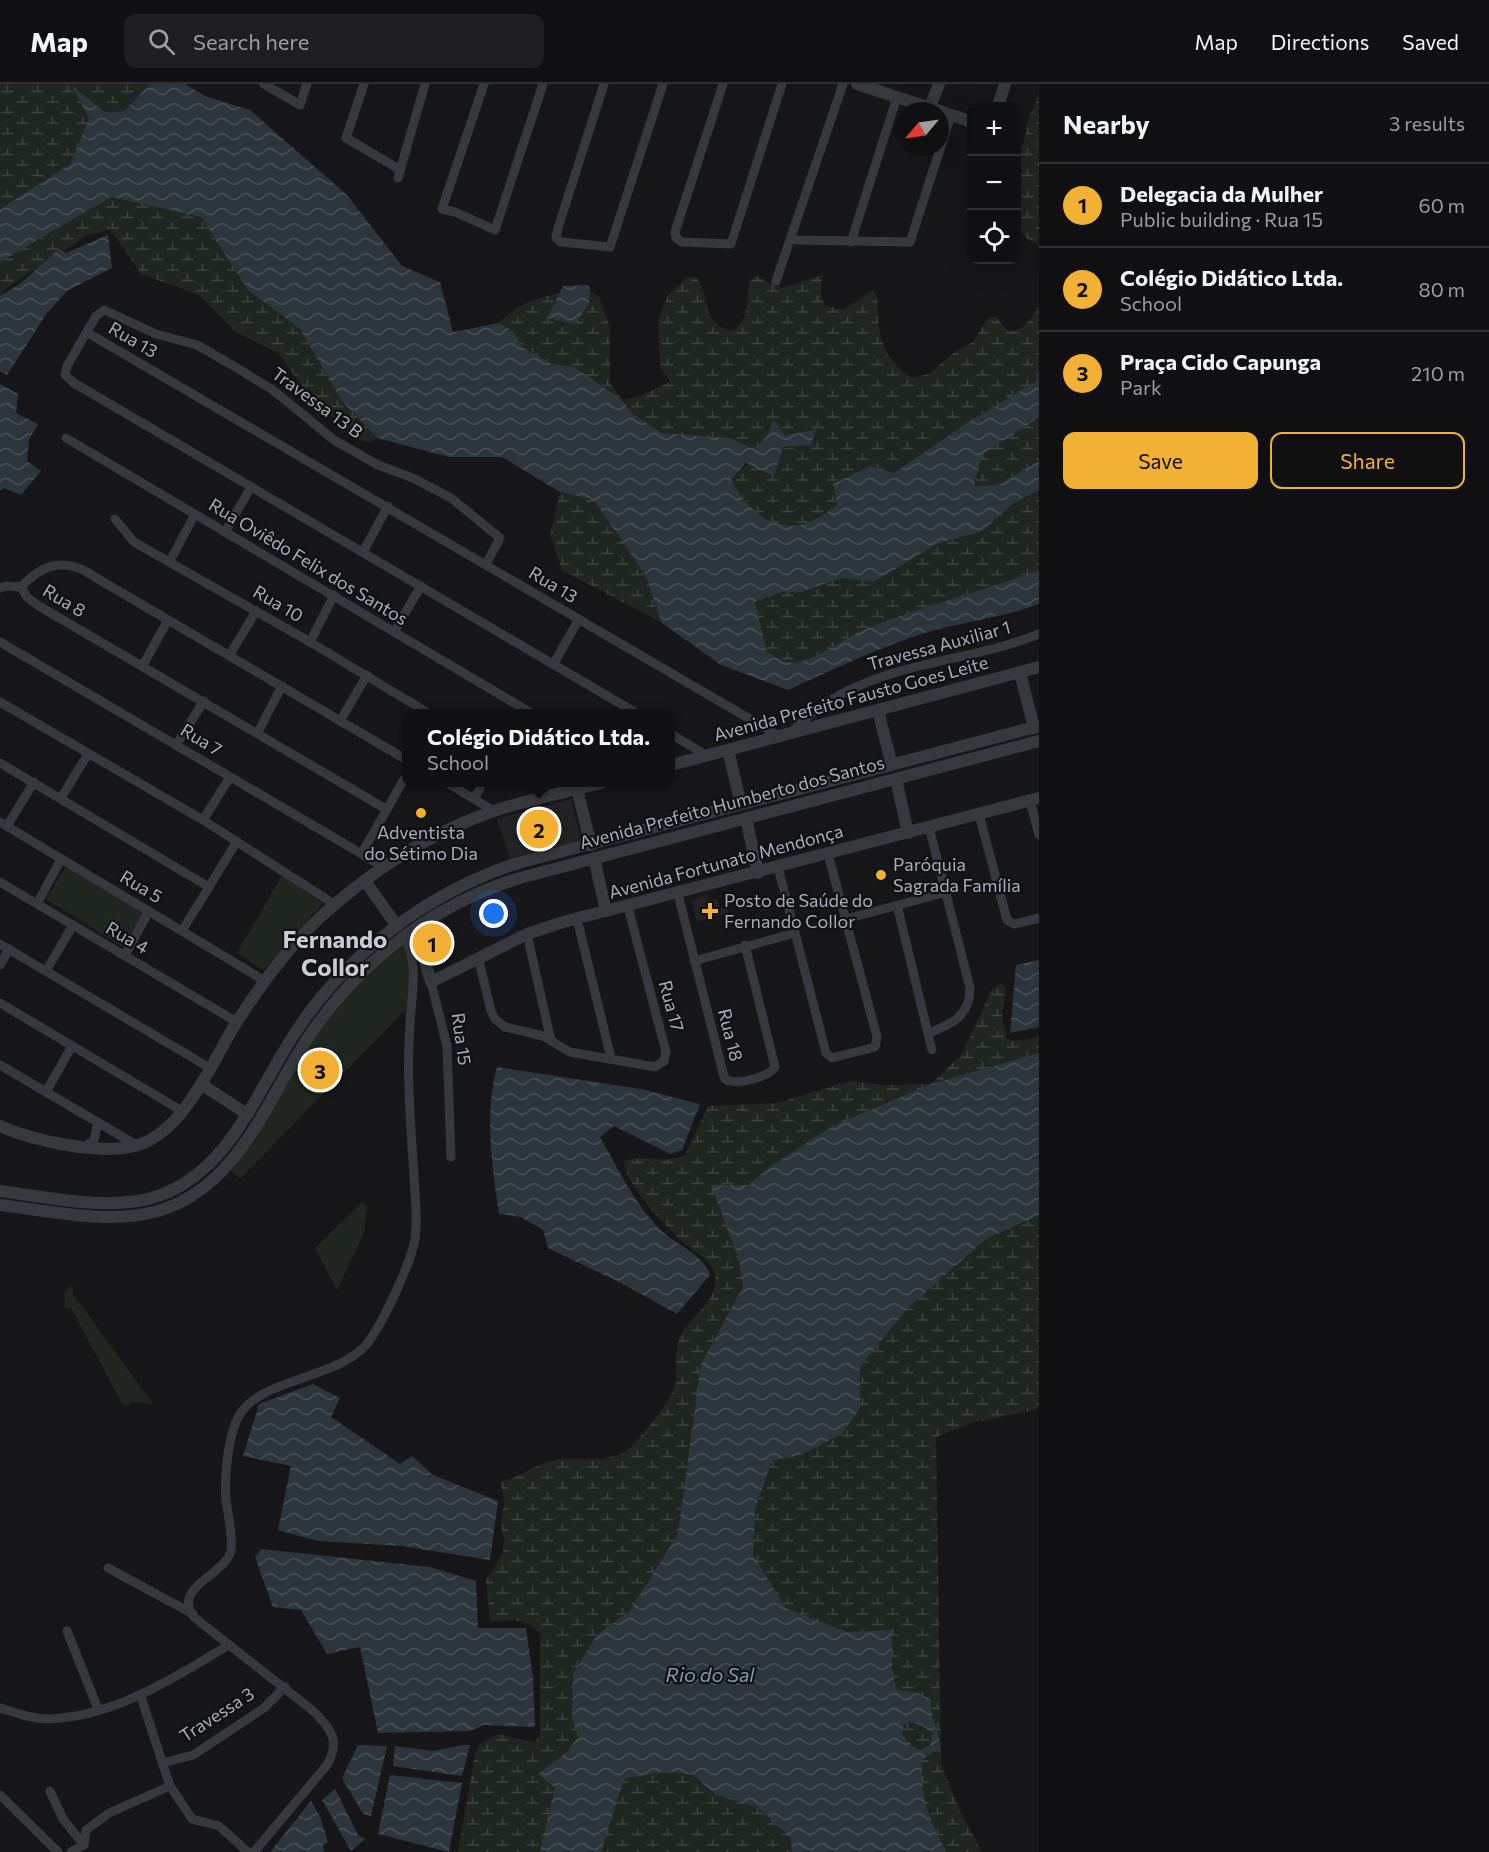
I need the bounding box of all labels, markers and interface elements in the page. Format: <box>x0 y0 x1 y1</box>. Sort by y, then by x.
search box <box>124 14 544 68</box>
text: Map <box>30 24 88 58</box>
icon: search <box>145 25 178 58</box>
text: Search here <box>193 28 309 55</box>
text: Map <box>1195 29 1238 54</box>
text: Directions <box>1271 29 1369 54</box>
text: Saved <box>1402 29 1459 54</box>
north arrow <box>895 102 949 156</box>
map controls <box>967 102 1021 264</box>
button: + <box>967 102 1021 156</box>
text: Nearby <box>1063 108 1150 139</box>
text: 3 results <box>1389 111 1465 135</box>
button: − <box>967 156 1021 210</box>
text: Delegacia da Mulher <box>1120 180 1323 207</box>
text: 1 <box>1078 193 1087 217</box>
text: 60 m <box>1419 193 1465 217</box>
text: Public building · Rua 15 <box>1120 207 1323 231</box>
button: locate <box>967 210 1021 264</box>
text: Colégio Didático Ltda. <box>1120 264 1343 291</box>
text: 2 <box>1077 277 1088 301</box>
text: 80 m <box>1419 277 1465 301</box>
text: School <box>1120 291 1182 315</box>
street label: Rua 13 <box>105 316 162 362</box>
text: Praça Cido Capunga <box>1120 348 1321 375</box>
text: 3 <box>1077 361 1088 385</box>
text: 210 m <box>1411 361 1465 385</box>
street label: Travessa 13 B <box>268 362 367 443</box>
text: Park <box>1120 375 1162 399</box>
button: Save <box>1063 432 1258 489</box>
button: Share <box>1270 432 1465 489</box>
street label: Rua Oviêdo Felix dos Santos <box>205 493 412 629</box>
street label: Rua 13 <box>525 561 582 607</box>
street label: Rua 8 <box>39 579 90 621</box>
street label: Rua 10 <box>249 580 308 626</box>
street label: Travessa Auxiliar 1 <box>865 615 1013 675</box>
street label: Avenida Prefeito Fausto Goes Leite <box>711 651 990 745</box>
popup <box>402 709 675 787</box>
street label: Rua 7 <box>177 718 226 760</box>
text: Colégio Didático Ltda. <box>427 723 650 750</box>
text: School <box>427 750 489 774</box>
street label: Avenida Prefeito Humberto dos Santos <box>577 751 887 853</box>
marker: Adventista do Sétimo Dia <box>414 806 428 820</box>
pin: 2 <box>520 806 558 852</box>
street label: Avenida Fortunato Mendonça <box>606 819 845 903</box>
place label: Adventista do Sétimo Dia <box>364 821 478 864</box>
place label: Paróquia Sagrada Família <box>893 853 1021 896</box>
street label: Rua 5 <box>116 865 167 907</box>
marker: Paróquia Sagrada Família <box>874 868 888 882</box>
place label: Posto de Saúde do Fernando Collor <box>724 889 873 932</box>
your location <box>479 899 508 928</box>
marker: Posto de Saúde do Fernando Collor <box>701 902 719 920</box>
street label: Rua 4 <box>102 916 153 958</box>
pin: 1 <box>412 920 452 966</box>
district label: Fernando Collor <box>283 924 387 981</box>
street label: Rua 17 <box>655 978 689 1034</box>
street label: Rua 18 <box>714 1006 748 1063</box>
street label: Rua 15 <box>447 1011 477 1067</box>
pin: 3 <box>300 1048 340 1092</box>
water label: Rio do Sal <box>666 1662 755 1686</box>
street label: Travessa 3 <box>175 1682 258 1746</box>

